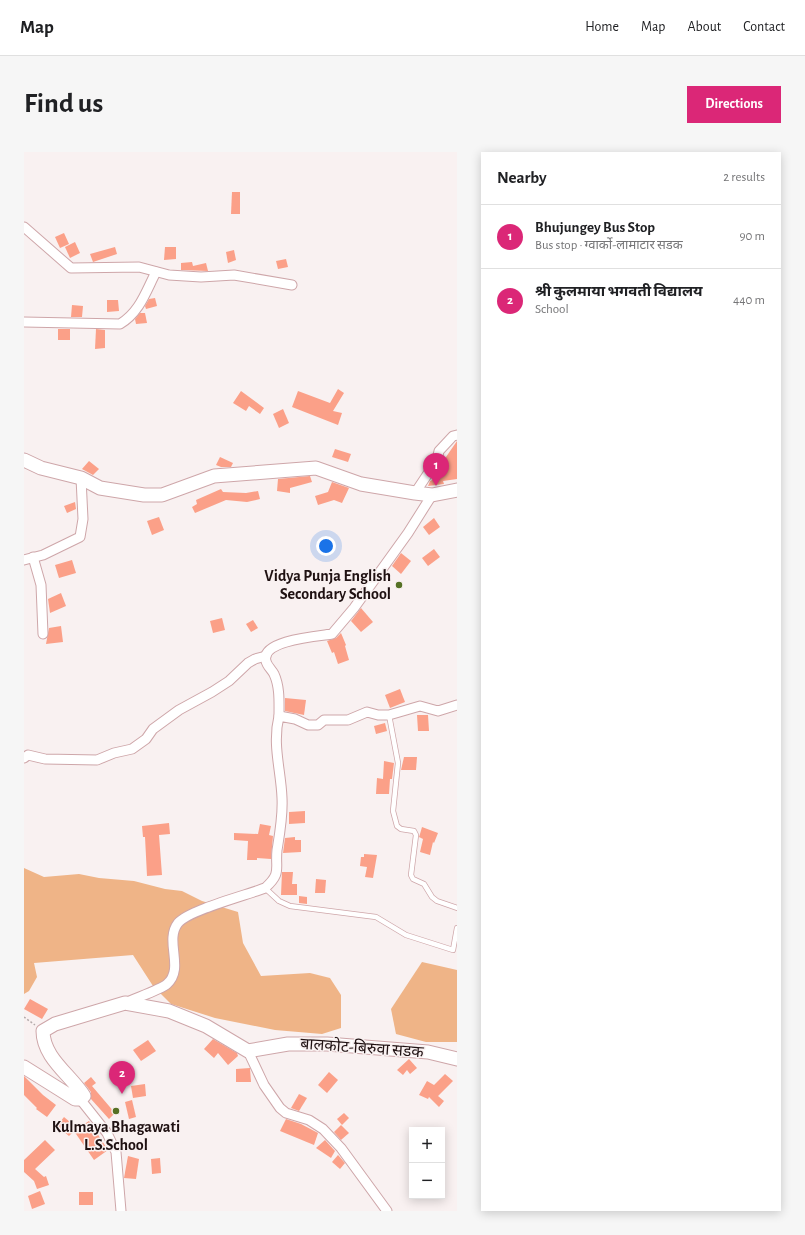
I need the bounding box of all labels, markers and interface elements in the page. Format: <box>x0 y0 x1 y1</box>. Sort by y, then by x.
text: Map <box>20 18 54 37</box>
text: Home <box>585 20 619 34</box>
text: Map <box>641 20 665 34</box>
text: About <box>687 20 721 34</box>
text: Contact <box>743 20 785 34</box>
button: Directions <box>687 86 781 123</box>
text: Find us <box>24 90 103 118</box>
text: Nearby <box>497 169 547 186</box>
text: 2 results <box>723 171 765 184</box>
text: Bhujungey Bus Stop <box>535 220 655 235</box>
text: 1 <box>508 230 512 243</box>
text: 90 m <box>739 230 765 243</box>
text: Bus stop · ग्वार्को-लामाटार सडक <box>535 239 683 252</box>
text: श्री कुलमाया भगवती विद्यालय <box>535 284 702 299</box>
text: 2 <box>507 294 513 307</box>
text: 440 m <box>733 294 765 307</box>
text: School <box>535 303 569 316</box>
pin: 1 <box>423 453 449 486</box>
your location <box>316 536 336 556</box>
place label: Vidya Punja English Secondary School <box>264 568 391 603</box>
marker: Vidya Punja English Secondary School <box>394 580 404 590</box>
street label: बालकोट-बिरुवा सडक <box>300 1035 425 1060</box>
pin: 2 <box>109 1061 135 1094</box>
marker: Kulmaya Bhagawati L.S.School <box>111 1106 121 1116</box>
place label: Kulmaya Bhagawati L.S.School <box>52 1119 180 1153</box>
map controls <box>409 1127 445 1199</box>
button: + <box>409 1127 445 1163</box>
button: − <box>409 1163 445 1199</box>

